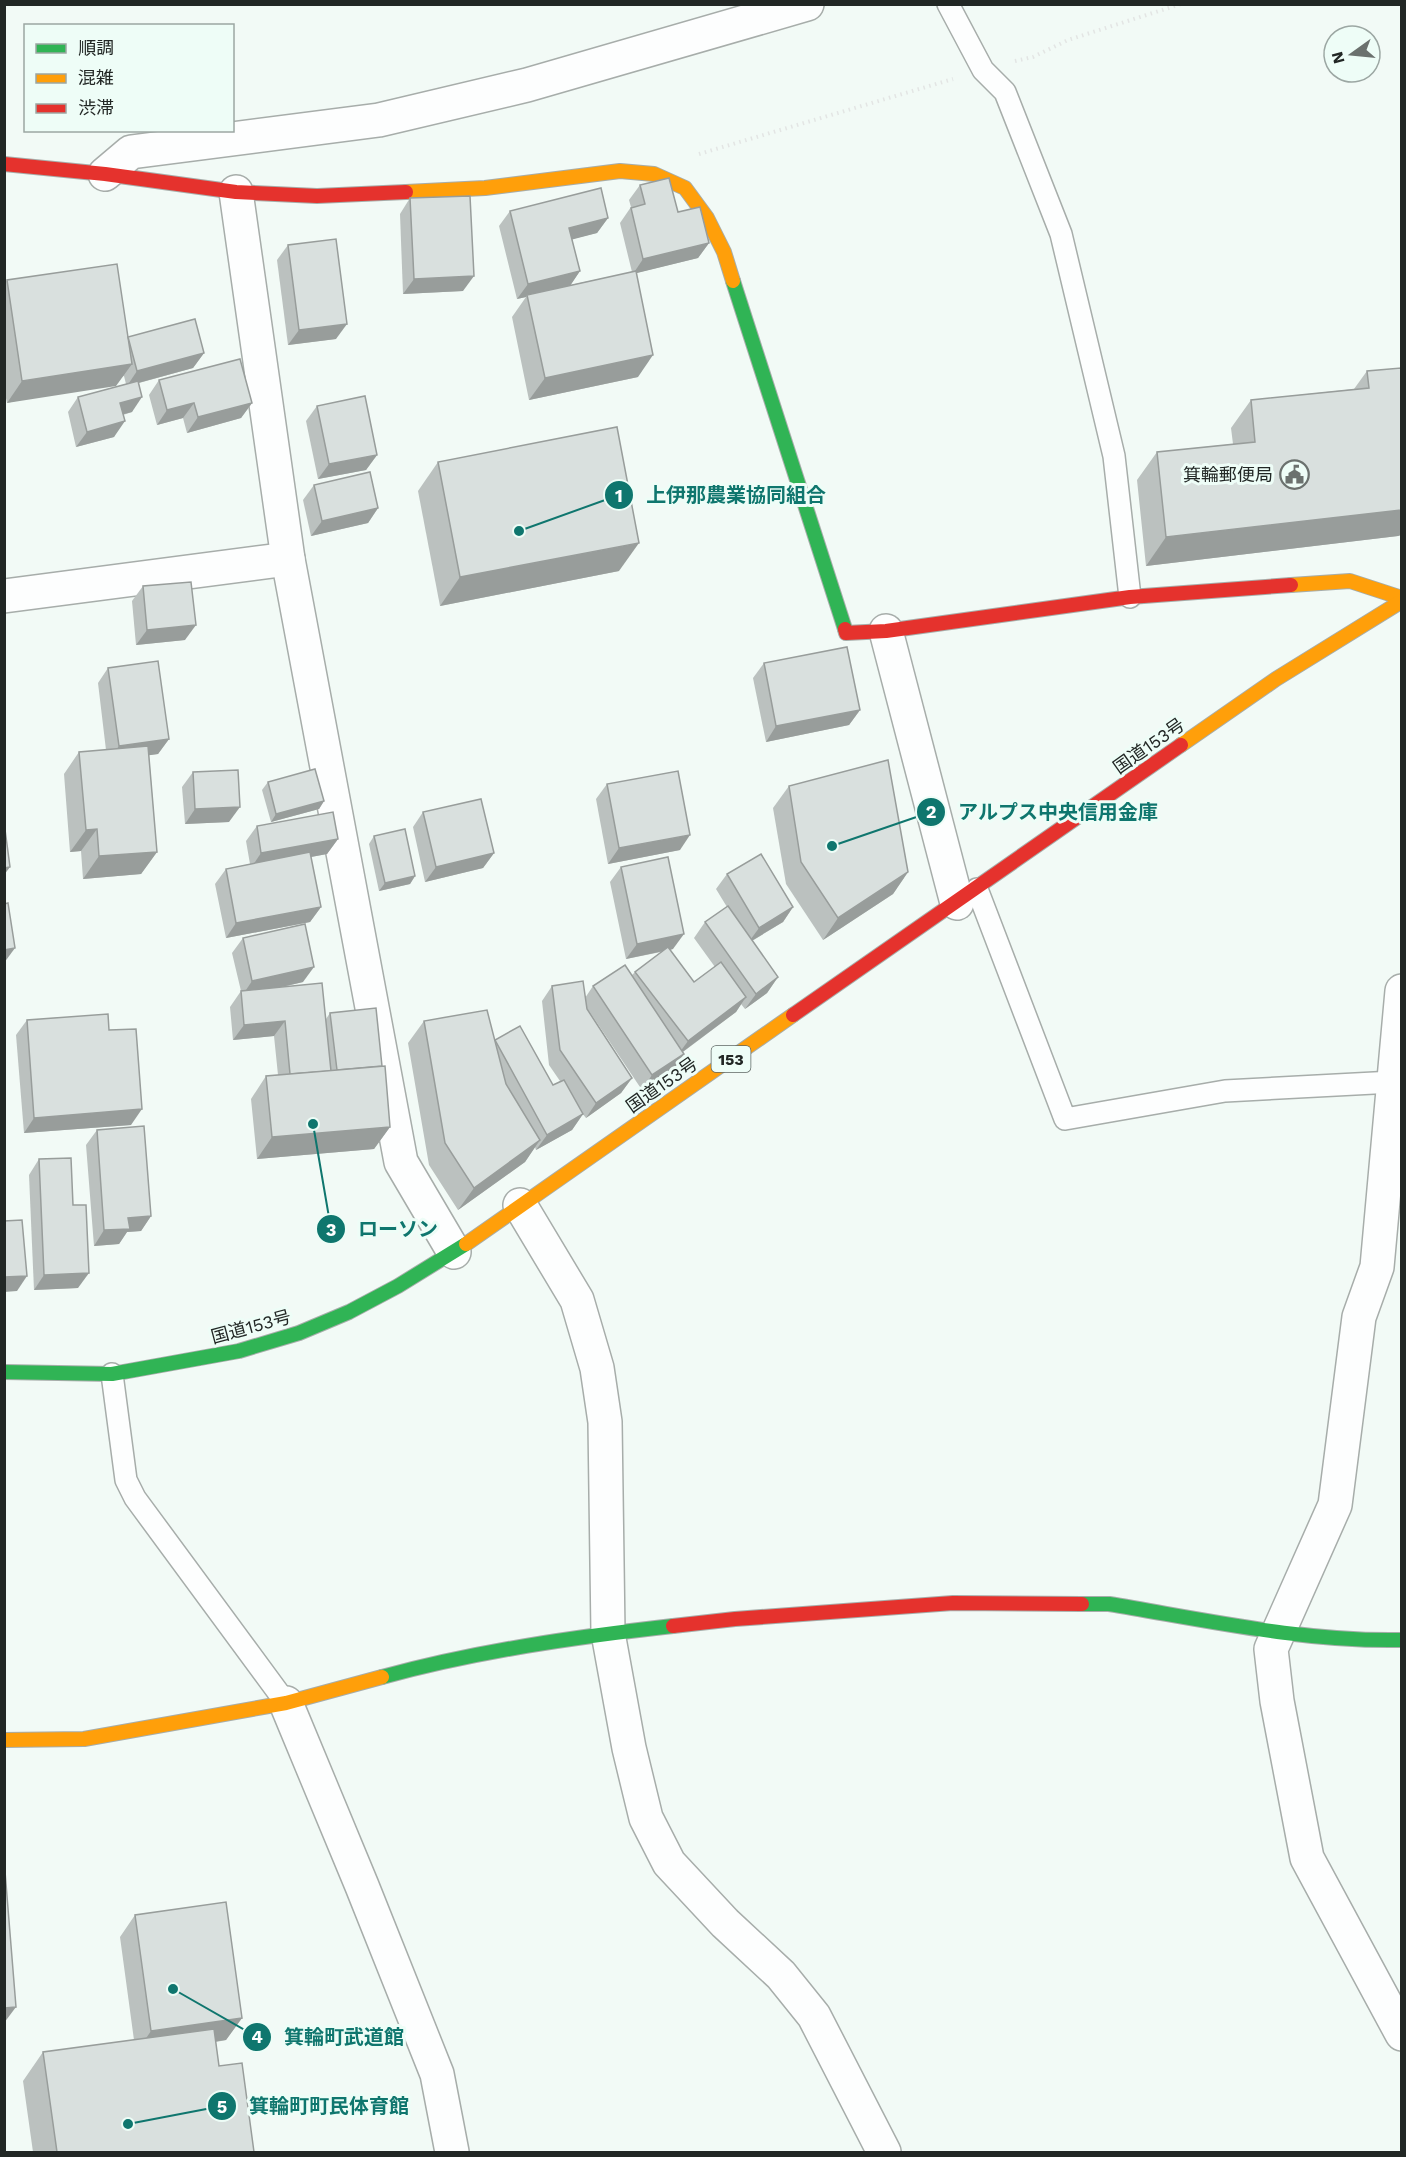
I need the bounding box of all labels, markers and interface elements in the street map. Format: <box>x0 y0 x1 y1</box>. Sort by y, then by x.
legend <box>24 24 234 132</box>
north arrow <box>1322 24 1382 84</box>
text: 順調 <box>78 37 114 58</box>
text: N <box>1327 50 1349 66</box>
text: 混雑 <box>78 67 114 88</box>
text: 渋滞 <box>78 97 114 118</box>
public building icon: 箕輪郵便局 <box>1278 459 1310 491</box>
place label: 箕輪郵便局 <box>1183 464 1273 485</box>
callout: 上伊那農業協同組合 <box>604 476 838 514</box>
text: 上伊那農業協同組合 <box>646 483 826 507</box>
text: 1 <box>615 485 623 506</box>
street label: 国道153号 <box>1109 713 1188 778</box>
callout: アルプス中央信用金庫 <box>916 793 1170 831</box>
text: アルプス中央信用金庫 <box>958 800 1158 824</box>
text: 2 <box>926 801 936 822</box>
road number: 153 <box>712 1046 750 1072</box>
street label: 国道153号 <box>622 1052 701 1117</box>
callout: ローソン <box>316 1210 450 1248</box>
text: ローソン <box>358 1217 438 1241</box>
text: 3 <box>326 1219 336 1240</box>
street label: 国道153号 <box>209 1306 293 1347</box>
callout: 箕輪町武道館 <box>242 2018 416 2056</box>
text: 箕輪町武道館 <box>284 2025 404 2049</box>
text: 4 <box>251 2026 263 2047</box>
callout: 箕輪町町民体育館 <box>207 2087 421 2125</box>
text: 箕輪町町民体育館 <box>249 2094 409 2118</box>
text: 5 <box>217 2096 227 2117</box>

